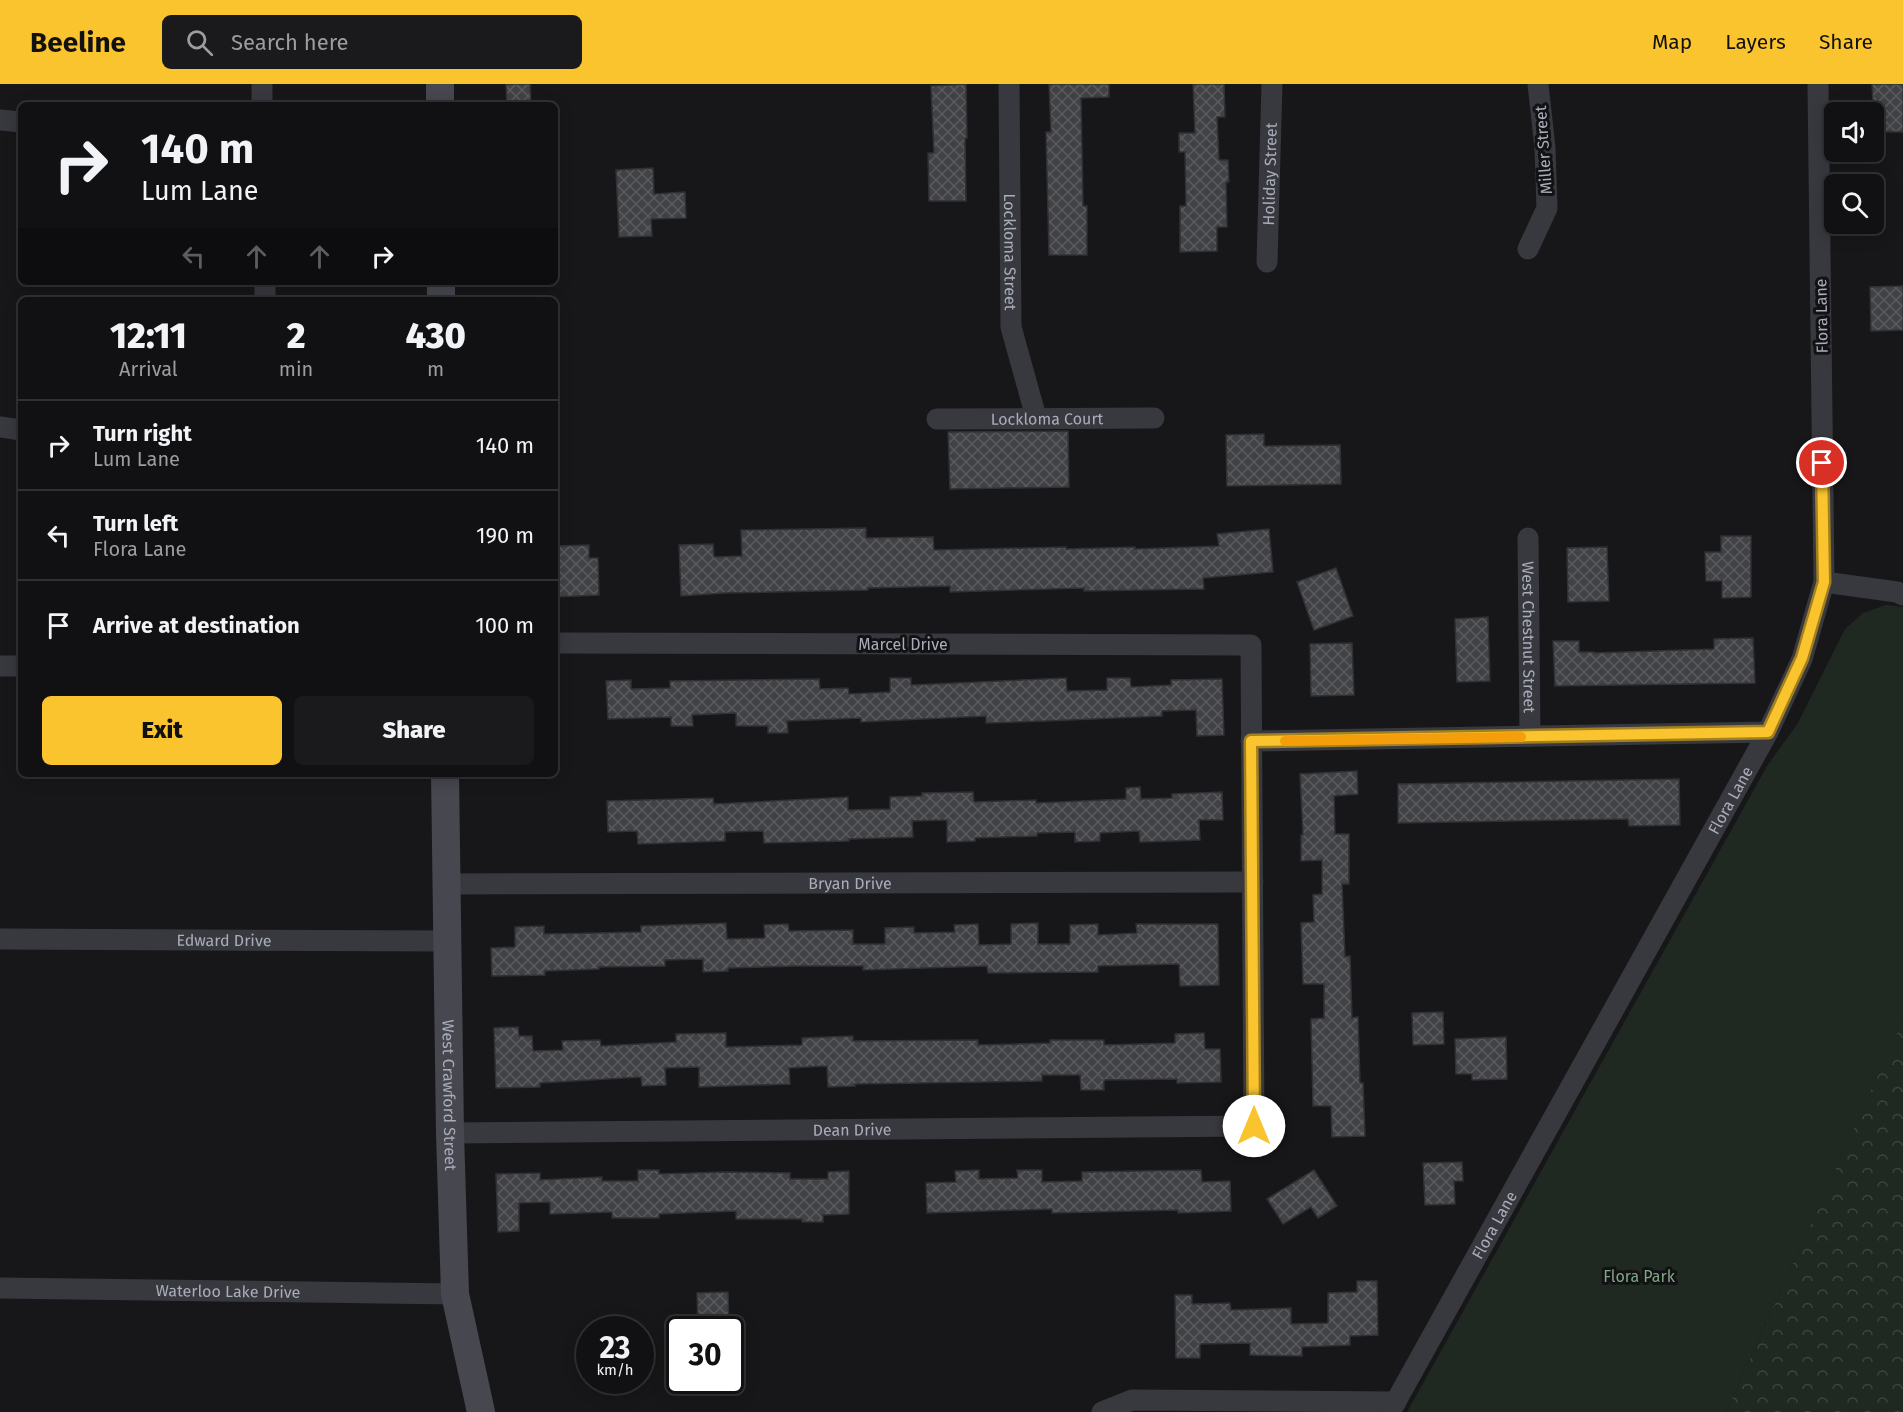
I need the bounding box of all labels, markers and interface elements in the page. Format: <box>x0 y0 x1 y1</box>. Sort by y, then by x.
search box <box>162 15 582 69</box>
text: Beeline <box>30 26 126 59</box>
icon: search <box>183 26 216 59</box>
text: Search here <box>231 29 349 56</box>
text: Map <box>1652 29 1692 55</box>
text: Layers <box>1725 29 1786 55</box>
text: Share <box>1819 29 1873 55</box>
map controls <box>1824 102 1884 234</box>
button: sound <box>1824 102 1884 162</box>
street label: Miller Street <box>1531 105 1556 195</box>
street label: Holiday Street <box>1259 122 1281 226</box>
text: 140 m <box>141 124 254 174</box>
icon: right <box>42 126 120 204</box>
button: search <box>1824 174 1884 234</box>
text: Lum Lane <box>141 175 258 207</box>
street label: Lockloma Street <box>1000 193 1020 311</box>
icon: left <box>177 240 210 273</box>
icon: ahead <box>240 240 273 273</box>
icon: ahead <box>303 240 336 273</box>
icon: right <box>366 240 399 273</box>
street label: Flora Lane <box>1811 278 1832 354</box>
text: 12:11 <box>110 314 187 358</box>
text: 2 <box>287 314 306 358</box>
text: 430 <box>405 314 466 358</box>
text: Arrival <box>119 357 178 381</box>
text: min <box>279 357 313 381</box>
text: m <box>427 357 444 381</box>
street label: Lockloma Court <box>991 409 1104 429</box>
text: Turn right <box>93 420 192 447</box>
icon: right <box>42 429 75 462</box>
text: 140 m <box>476 432 534 459</box>
pin <box>1796 437 1847 488</box>
icon: arrive <box>1805 446 1838 479</box>
text: Lum Lane <box>93 447 180 471</box>
text: Turn left <box>93 510 178 537</box>
icon: left <box>42 519 75 552</box>
text: 190 m <box>476 522 534 549</box>
text: Flora Lane <box>93 537 187 561</box>
street label: West Chestnut Street <box>1518 561 1539 713</box>
icon: arrive <box>42 609 75 642</box>
text: Arrive at destination <box>93 612 300 639</box>
text: 100 m <box>475 612 534 639</box>
street label: Marcel Drive <box>858 635 948 654</box>
button: Exit <box>42 696 282 765</box>
button: Share <box>294 696 534 765</box>
street label: Flora Lane <box>1704 763 1757 838</box>
street label: Bryan Drive <box>808 874 892 893</box>
street label: Edward Drive <box>176 931 271 950</box>
street label: West Crawford Street <box>438 1019 460 1171</box>
position arrow <box>1222 1094 1286 1158</box>
street label: Dean Drive <box>813 1120 891 1140</box>
street label: Flora Lane <box>1468 1188 1521 1263</box>
park label: Flora Park <box>1603 1267 1676 1286</box>
street label: Waterloo Lake Drive <box>156 1281 300 1302</box>
speed limit sign: 30 <box>666 1316 744 1394</box>
text: 23 <box>600 1330 630 1366</box>
text: km/h <box>596 1361 634 1379</box>

